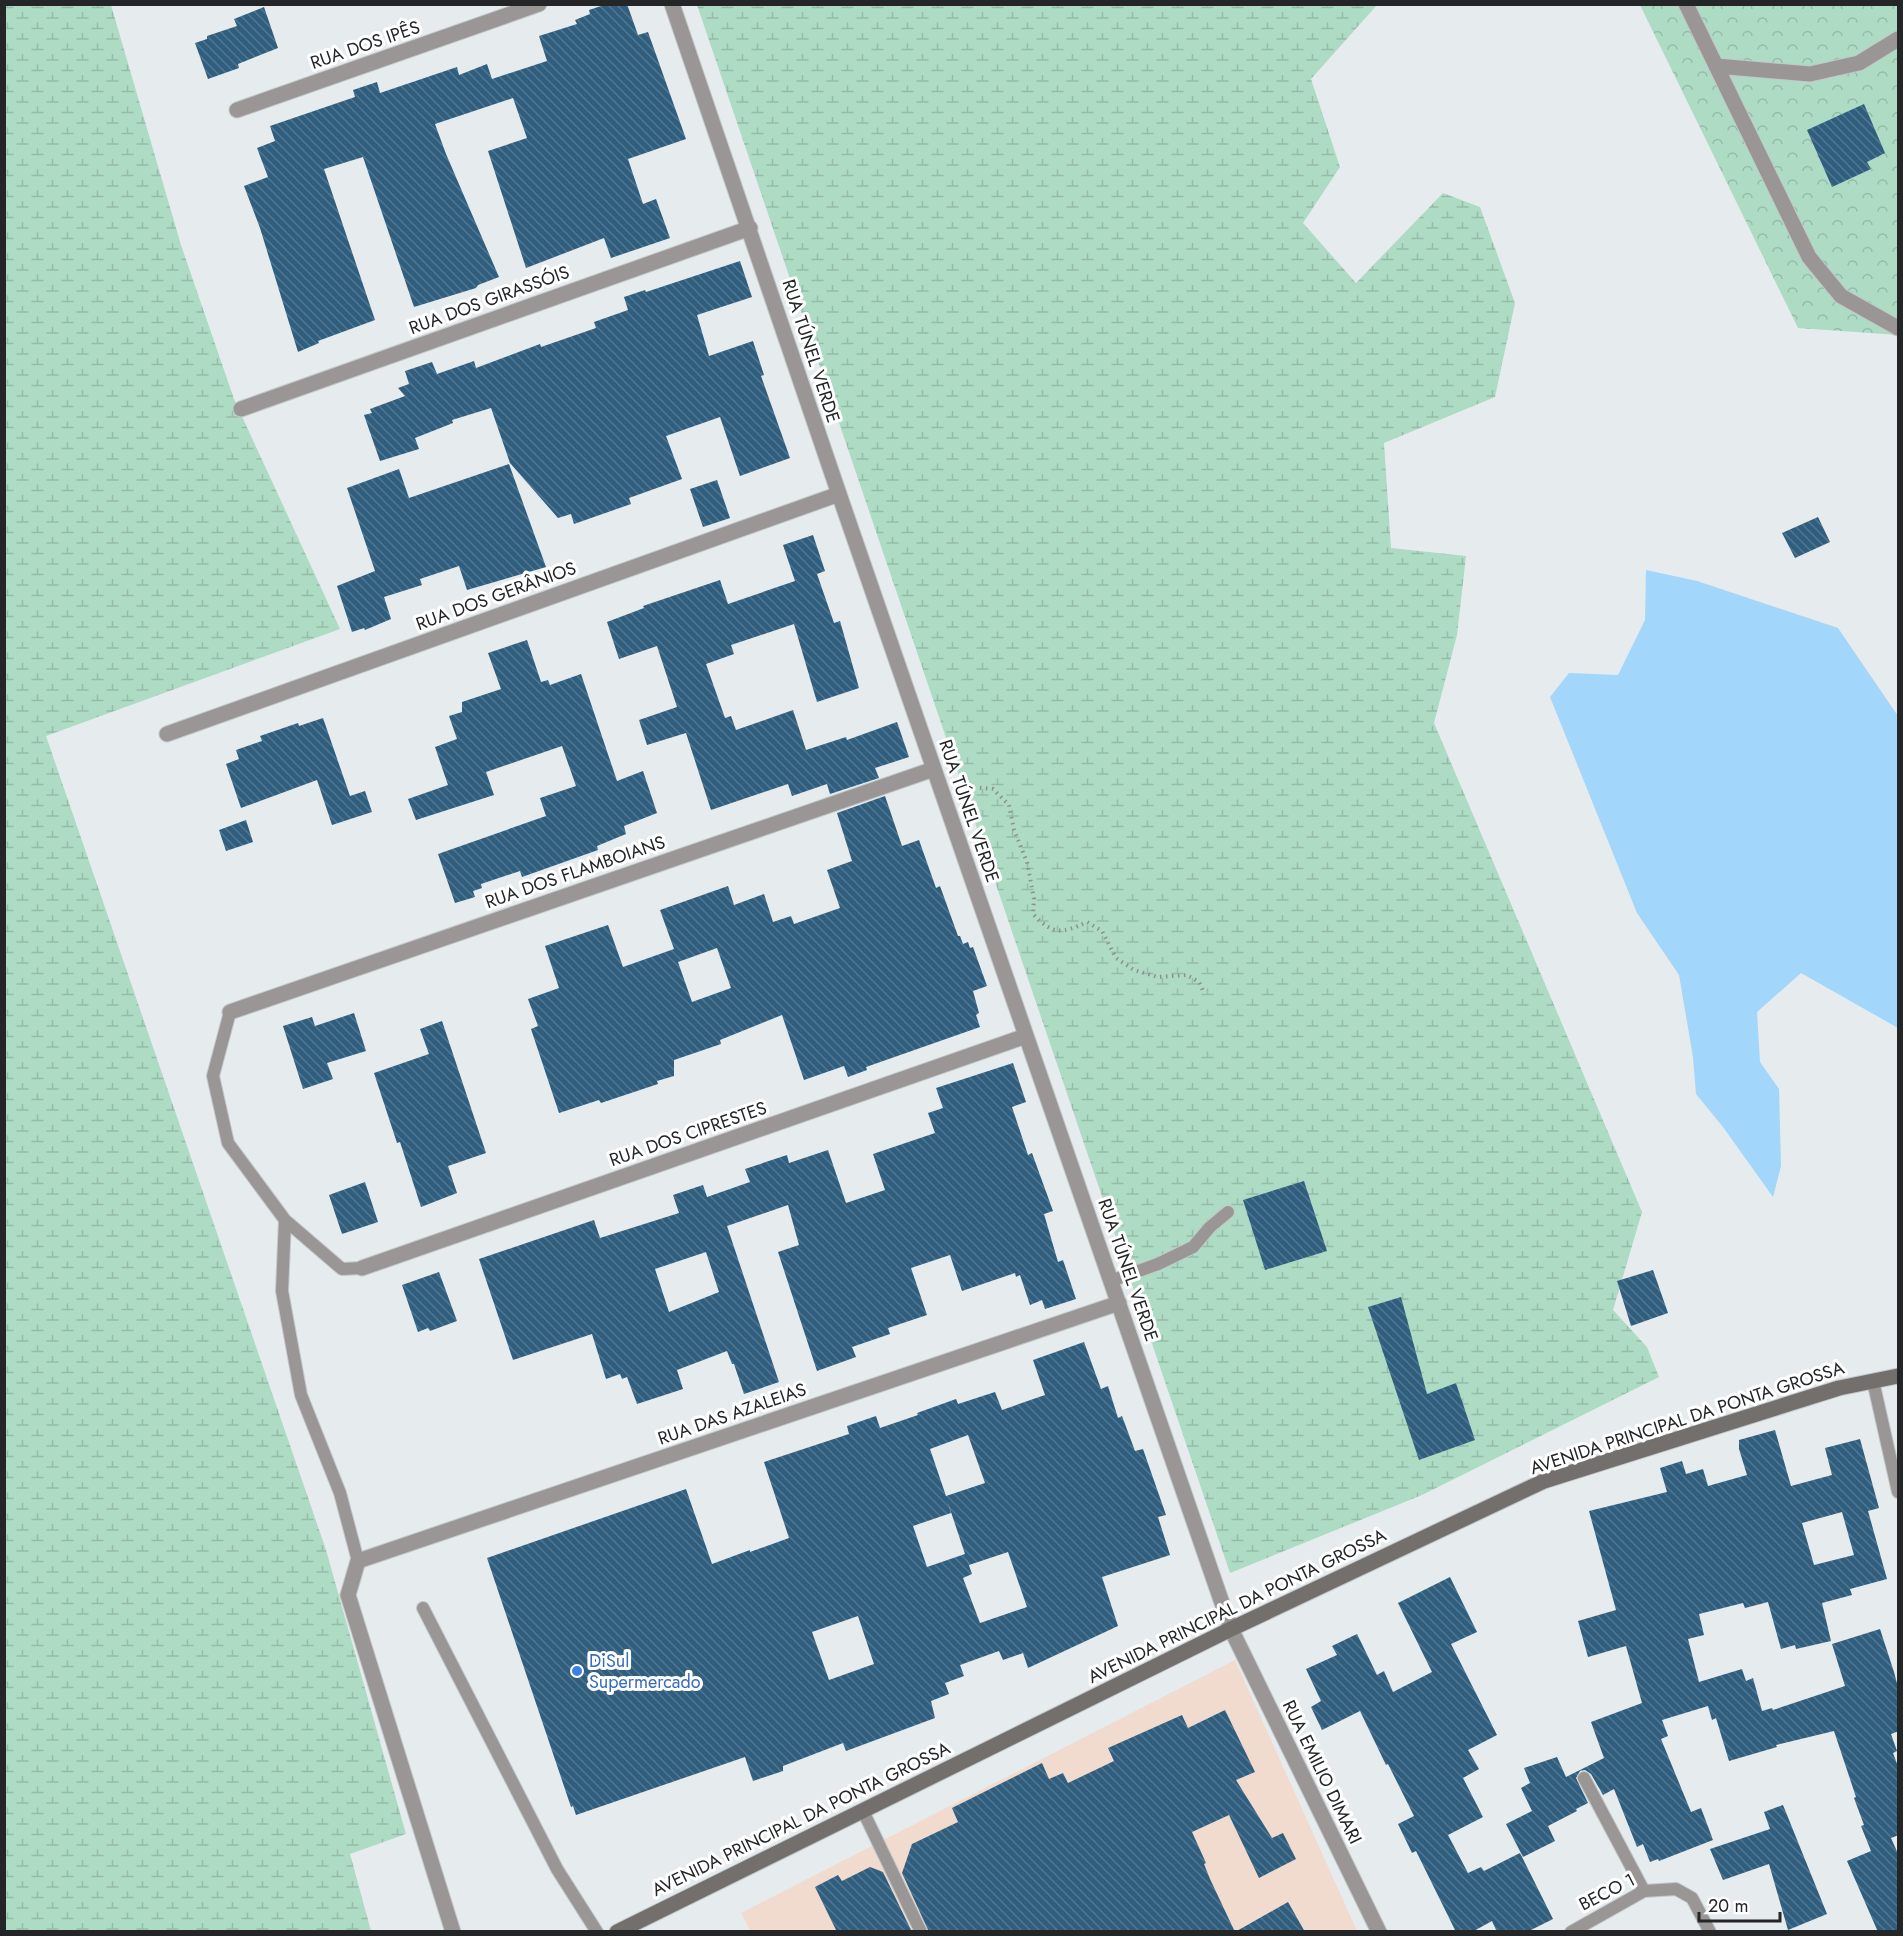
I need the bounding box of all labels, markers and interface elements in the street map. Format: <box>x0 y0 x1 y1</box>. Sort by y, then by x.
street label: RUA DOS IPÊS <box>307 14 423 76</box>
street label: RUA DOS GIRASSÓIS <box>405 259 573 341</box>
street label: RUA TÚNEL VERDE <box>776 276 846 426</box>
street label: RUA DOS GERÂNIOS <box>412 555 580 637</box>
street label: RUA TÚNEL VERDE <box>932 736 1006 886</box>
street label: RUA DOS FLAMBOIANS <box>481 829 669 915</box>
street label: RUA DOS CIPRESTES <box>606 1095 770 1173</box>
street label: RUA TÚNEL VERDE <box>1091 1195 1165 1345</box>
street label: AVENIDA PRINCIPAL DA PONTA GROSSA <box>1527 1355 1848 1481</box>
street label: RUA DAS AZALEIAS <box>654 1376 810 1452</box>
street label: AVENIDA PRINCIPAL DA PONTA GROSSA <box>1083 1522 1391 1690</box>
place label: DiSul Supermercado <box>589 1648 701 1695</box>
marker: DiSul Supermercado <box>570 1664 584 1678</box>
street label: RUA EMILIO DIMARI <box>1276 1696 1368 1848</box>
street label: AVENIDA PRINCIPAL DA PONTA GROSSA <box>647 1735 955 1903</box>
street label: BECO 1 <box>1574 1867 1640 1917</box>
scale bar <box>1699 1885 1780 1923</box>
text: 20 m <box>1708 1893 1748 1919</box>

